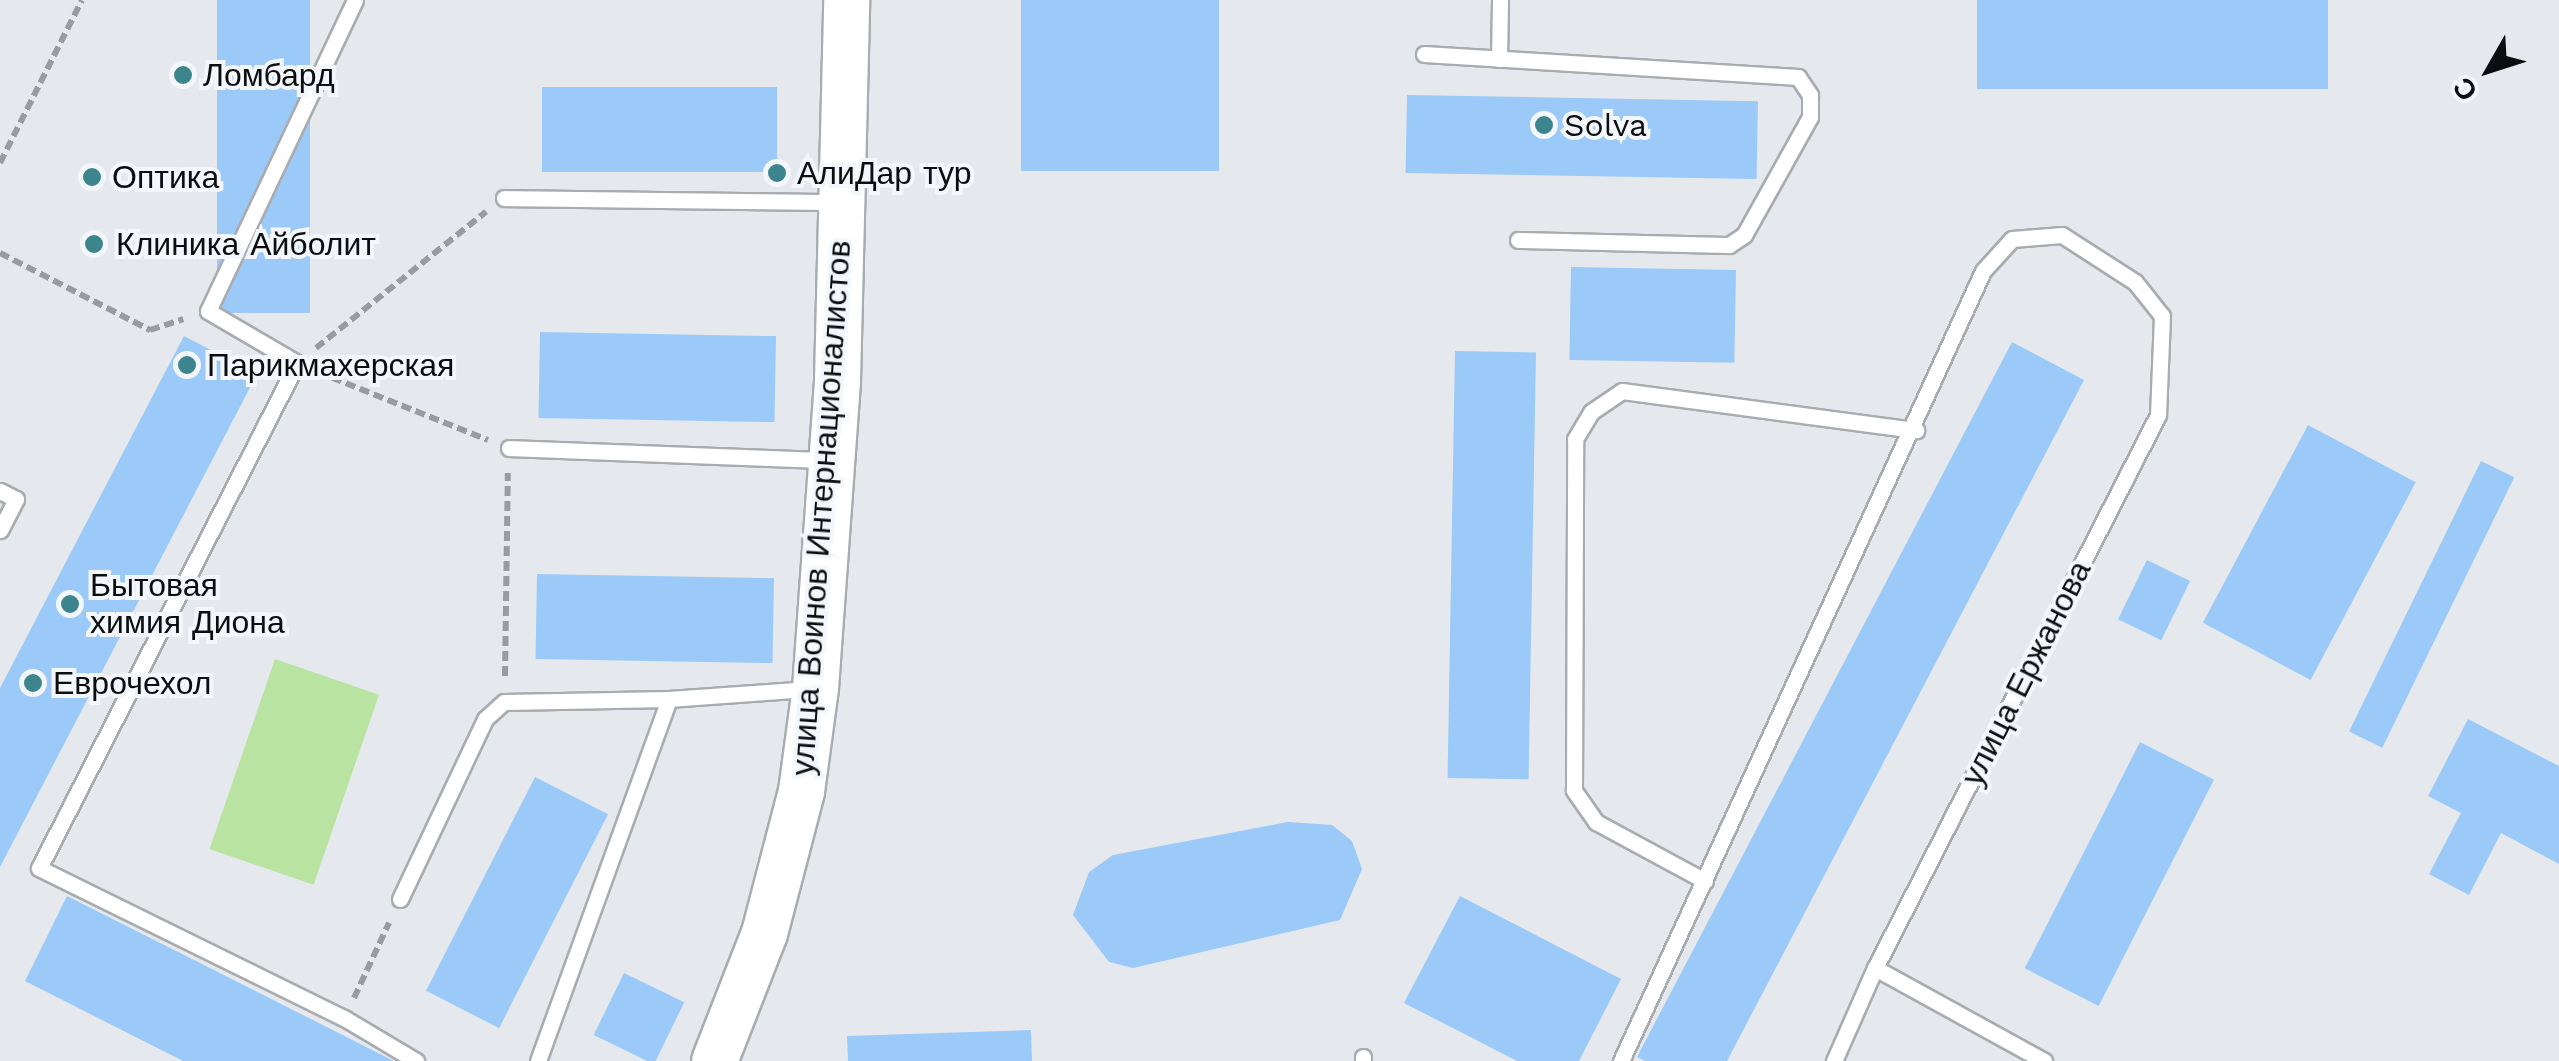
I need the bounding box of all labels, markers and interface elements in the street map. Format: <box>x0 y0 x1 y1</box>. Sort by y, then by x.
north arrow <box>2439 20 2539 120</box>
place label: Ломбард <box>203 56 335 94</box>
marker: Ломбард <box>172 64 194 86</box>
text: С <box>2446 71 2484 107</box>
place label: Solva <box>1564 106 1647 144</box>
marker: Solva <box>1533 114 1555 136</box>
place label: АлиДар тур <box>797 154 972 192</box>
place label: Оптика <box>112 158 219 196</box>
marker: АлиДар тур <box>766 162 788 184</box>
marker: Оптика <box>81 166 103 188</box>
place label: Клиника Айболит <box>116 225 376 263</box>
marker: Клиника Айболит <box>81 231 107 257</box>
street label: улица Воинов Интернационалистов <box>783 239 859 777</box>
place label: Парикмахерская <box>207 346 454 384</box>
marker: Парикмахерская <box>176 354 198 376</box>
street label: улица Ержанова <box>1953 554 2099 792</box>
place label: Бытовая химия Диона <box>90 567 285 642</box>
marker: Бытовая химия Диона <box>59 593 81 615</box>
place label: Еврочехол <box>53 664 211 702</box>
marker: Еврочехол <box>22 672 44 694</box>

